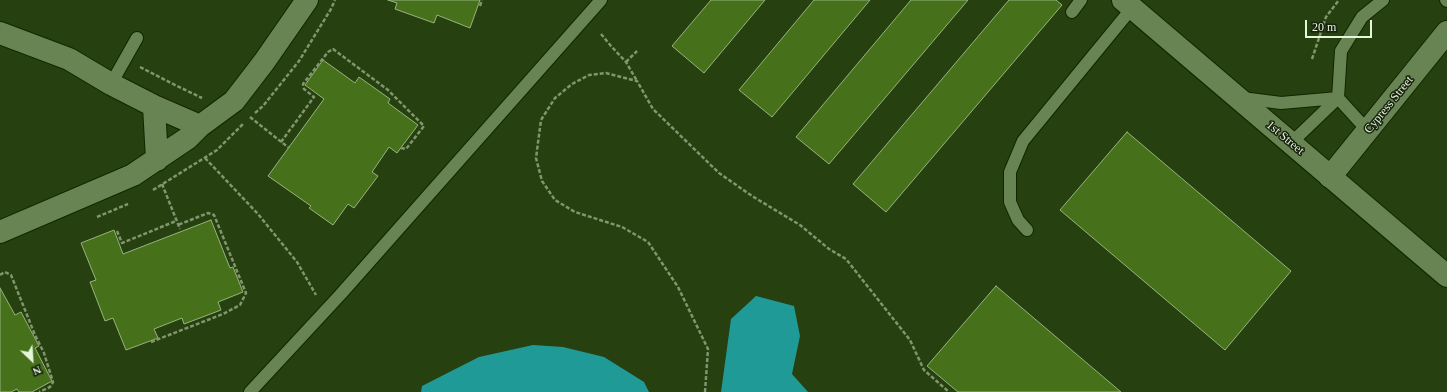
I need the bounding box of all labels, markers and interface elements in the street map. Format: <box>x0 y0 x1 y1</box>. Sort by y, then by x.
scale bar <box>1307 12 1374 38</box>
text: 20 m <box>1312 20 1336 34</box>
street label: Cypress Street <box>1361 73 1417 137</box>
street label: 1st Street <box>1263 118 1307 158</box>
north arrow <box>12 340 52 380</box>
text: N <box>31 364 43 378</box>

